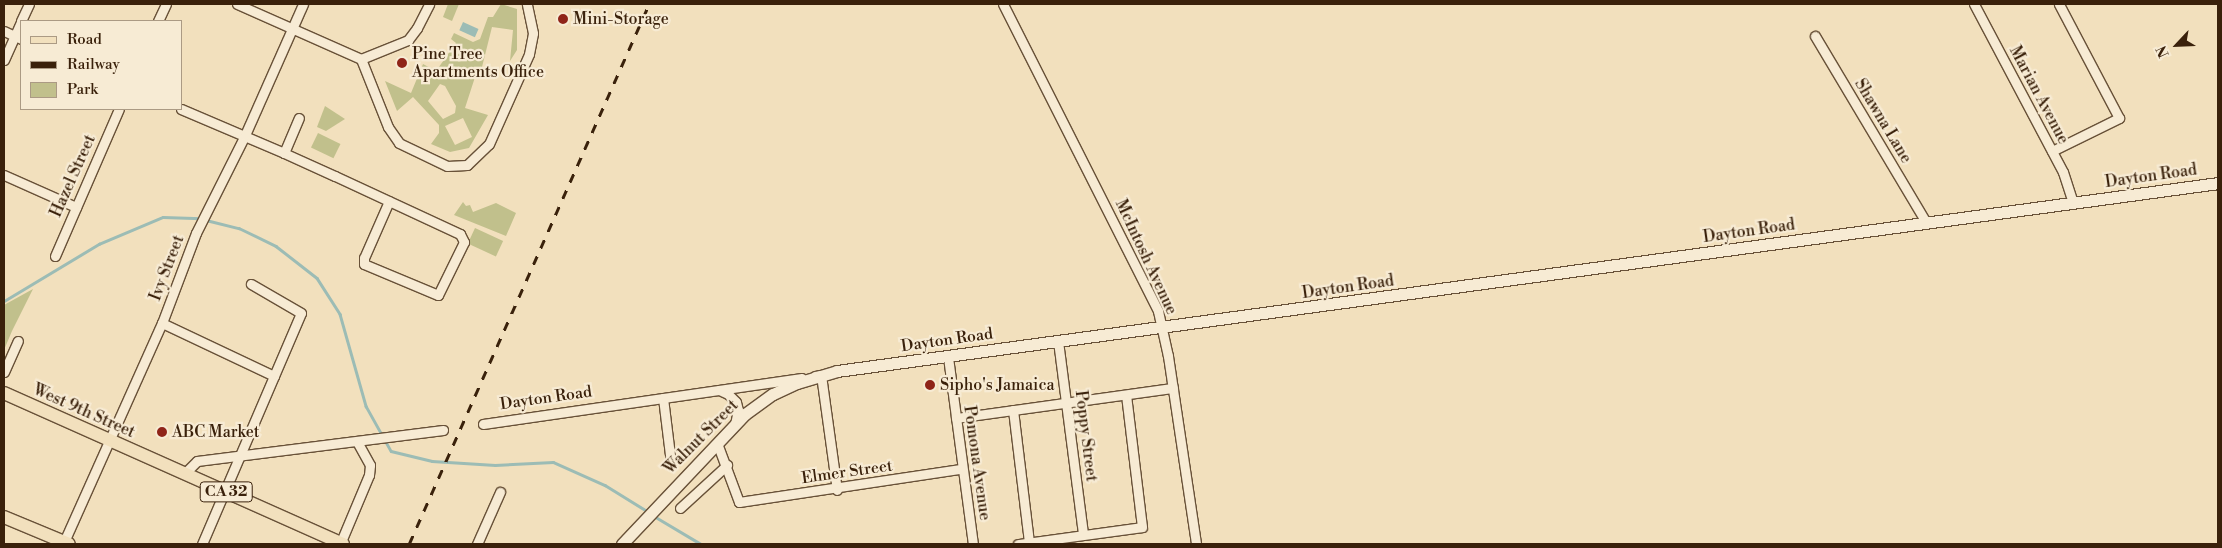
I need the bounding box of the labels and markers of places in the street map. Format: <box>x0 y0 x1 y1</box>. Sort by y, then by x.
place label: Mini-Storage <box>573 9 669 29</box>
marker: Mini-Storage <box>557 13 569 25</box>
place label: Pine Tree Apartments Office <box>412 44 544 82</box>
marker: Pine Tree Apartments Office <box>396 57 408 69</box>
place label: Sipho's Jamaica <box>940 375 1055 395</box>
marker: Sipho's Jamaica <box>924 379 936 391</box>
place label: ABC Market <box>172 422 259 442</box>
marker: ABC Market <box>156 426 168 438</box>

